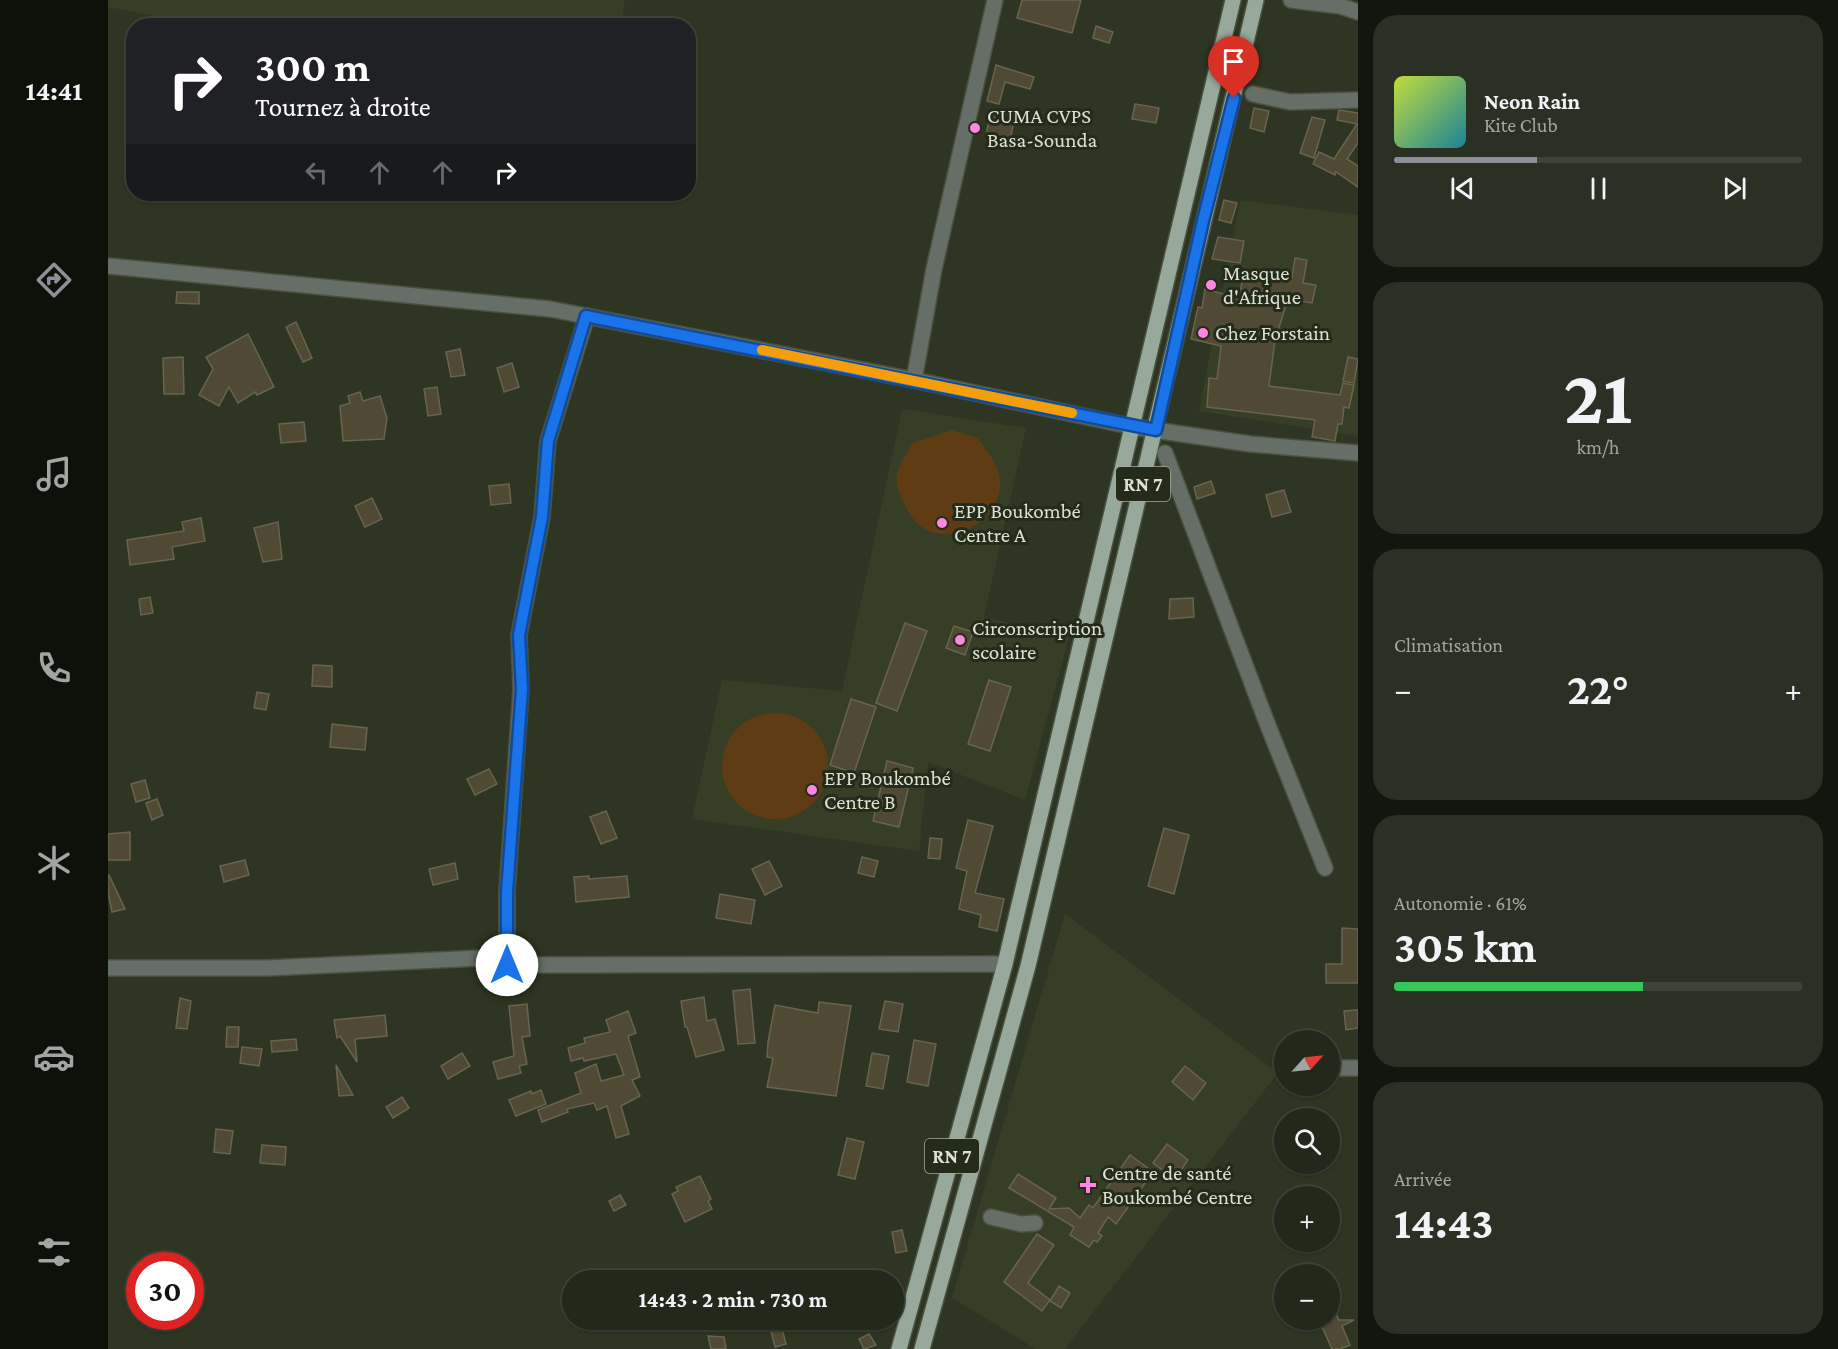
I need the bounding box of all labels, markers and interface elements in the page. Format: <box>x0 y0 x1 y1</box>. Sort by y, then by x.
pin <box>1208 36 1259 98</box>
icon: right <box>156 42 234 120</box>
text: 300 m <box>255 43 370 90</box>
icon: arrive <box>1217 45 1250 78</box>
text: 14:41 <box>26 76 82 106</box>
text: Neon Rain <box>1484 89 1580 114</box>
text: Tournez à droite <box>255 92 431 122</box>
place label: CUMA CVPS Basa-Sounda <box>987 104 1098 152</box>
text: Kite Club <box>1484 114 1558 136</box>
marker: CUMA CVPS Basa-Sounda <box>968 121 982 135</box>
icon: left <box>300 156 333 189</box>
icon: ahead <box>363 156 396 189</box>
icon: ahead <box>426 156 459 189</box>
icon: right <box>489 156 522 189</box>
icon: previous <box>1446 172 1479 205</box>
icon: pause <box>1582 172 1615 205</box>
icon: next <box>1718 172 1751 205</box>
icon: directions <box>33 259 75 301</box>
place label: Masque d'Afrique <box>1223 261 1301 309</box>
marker: Masque d'Afrique <box>1204 278 1218 292</box>
place label: Chez Forstain <box>1215 321 1330 345</box>
marker: Chez Forstain <box>1196 326 1210 340</box>
text: 21 <box>1564 353 1632 440</box>
text: km/h <box>1576 436 1620 458</box>
icon: music <box>33 453 75 495</box>
road number: RN 7 <box>1116 467 1170 501</box>
place label: EPP Boukombé Centre A <box>954 499 1081 547</box>
marker: EPP Boukombé Centre A <box>935 516 949 530</box>
place label: Circonscription scolaire <box>972 616 1102 664</box>
marker: Circonscription scolaire <box>953 633 967 647</box>
text: Climatisation <box>1394 634 1503 656</box>
icon: phone <box>33 647 75 689</box>
text: 22° <box>1567 664 1629 714</box>
text: − <box>1394 671 1411 708</box>
text: + <box>1785 671 1802 708</box>
place label: EPP Boukombé Centre B <box>824 766 951 814</box>
marker: EPP Boukombé Centre B <box>805 783 819 797</box>
icon: climate <box>33 842 75 884</box>
text: Autonomie · 61% <box>1394 892 1527 914</box>
text: 305 km <box>1394 922 1537 972</box>
position arrow <box>475 933 539 997</box>
north arrow <box>1274 1030 1340 1096</box>
map controls <box>1274 1030 1340 1330</box>
icon: car <box>33 1036 75 1078</box>
button: search <box>1274 1108 1340 1174</box>
road number: RN 7 <box>925 1139 979 1173</box>
place label: Centre de santé Boukombé Centre <box>1102 1161 1252 1209</box>
text: Arrivée <box>1394 1168 1451 1190</box>
marker: Centre de santé Boukombé Centre <box>1079 1176 1097 1194</box>
button: + <box>1274 1186 1340 1252</box>
text: 14:43 <box>1394 1198 1493 1248</box>
icon: filters <box>33 1231 75 1273</box>
speed limit sign: 30 <box>126 1252 204 1330</box>
button: − <box>1274 1264 1340 1330</box>
text: 14:43 · 2 min · 730 m <box>639 1287 827 1312</box>

